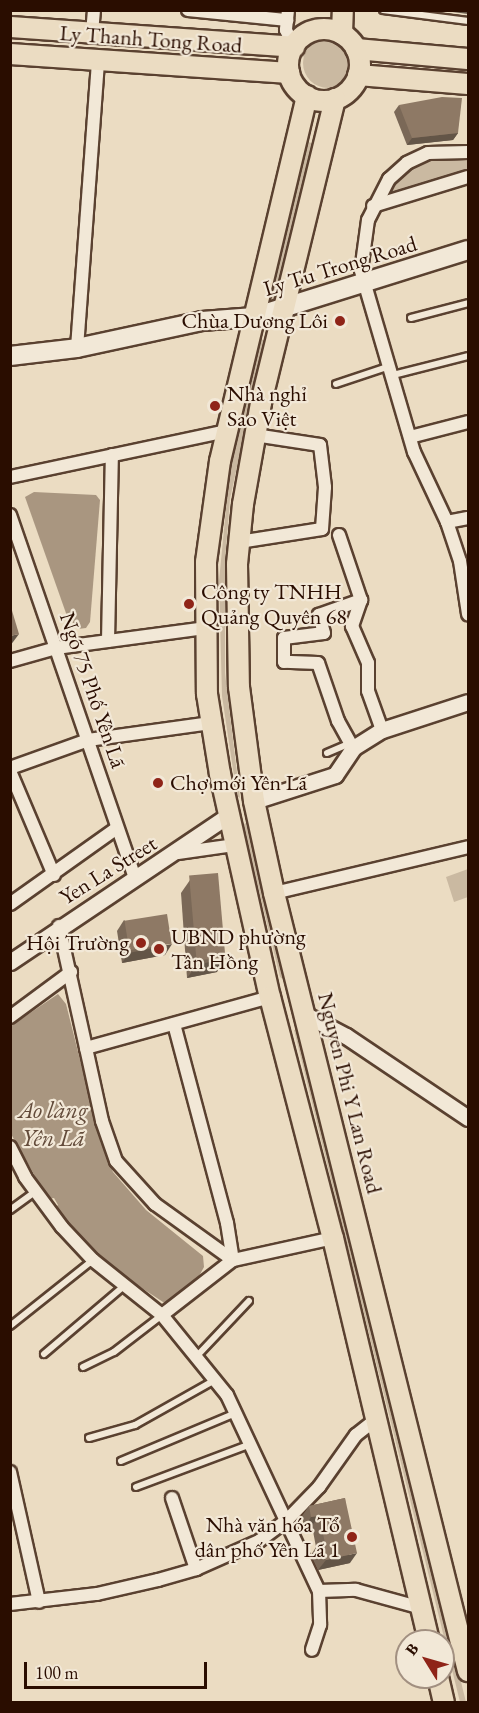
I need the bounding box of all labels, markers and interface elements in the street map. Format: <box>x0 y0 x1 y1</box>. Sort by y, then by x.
street label: Ly Thanh Tong Road <box>59 19 243 59</box>
street label: Ly Tu Trong Road <box>260 230 420 302</box>
place label: Chùa Dương Lôi <box>182 308 328 334</box>
marker: Chùa Dương Lôi <box>333 314 347 328</box>
place label: Nhà nghỉ Sao Việt <box>227 380 307 432</box>
marker: Nhà nghỉ Sao Việt <box>208 399 222 413</box>
place label: Công ty TNHH Quảng Quyên 68 <box>201 578 347 630</box>
marker: Công ty TNHH Quảng Quyên 68 <box>182 597 196 611</box>
street label: Ngõ 75 Phố Yên Lã <box>54 608 132 772</box>
place label: Chợ mới Yên Lã <box>170 770 307 796</box>
marker: Chợ mới Yên Lã <box>151 776 165 790</box>
street label: Yen La Street <box>55 830 161 910</box>
place label: UBND phường Tân Hồng <box>171 923 306 974</box>
place label: Hội Trường <box>26 930 129 956</box>
marker: Hội Trường <box>134 936 148 950</box>
marker: UBND phường Tân Hồng <box>152 942 166 956</box>
street label: Nguyen Phi Y Lan Road <box>312 990 388 1196</box>
water label: Ao làng Yên Lã <box>18 1096 88 1152</box>
place label: Nhà văn hóa Tổ dân phố Yên Lã 1 <box>195 1511 340 1562</box>
marker: Nhà văn hóa Tổ dân phố Yên Lã 1 <box>345 1530 359 1544</box>
north arrow <box>395 1629 455 1689</box>
text: B <box>400 1639 423 1659</box>
scale bar <box>27 1650 210 1688</box>
text: 100 m <box>35 1661 79 1684</box>

